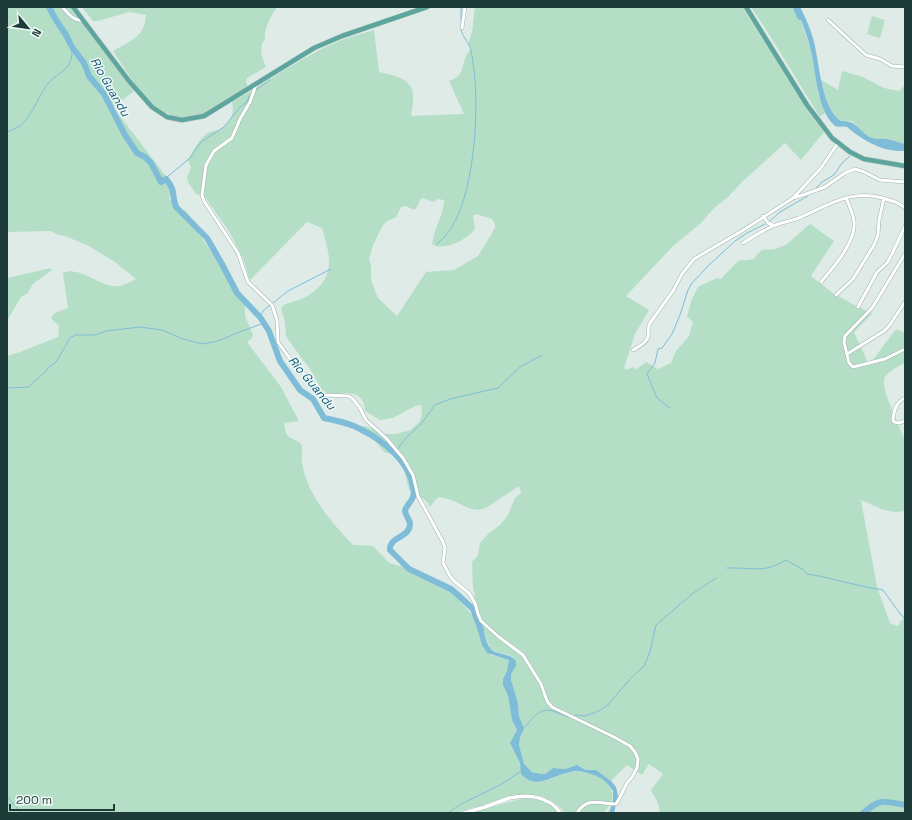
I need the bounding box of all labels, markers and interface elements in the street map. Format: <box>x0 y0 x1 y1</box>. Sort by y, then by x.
north arrow <box>8 8 48 48</box>
text: N <box>29 26 45 39</box>
water label: Rio Guandu <box>87 55 134 120</box>
water label: Rio Guandu <box>285 353 340 414</box>
scale bar <box>10 786 114 812</box>
text: 200 m <box>16 792 52 808</box>

